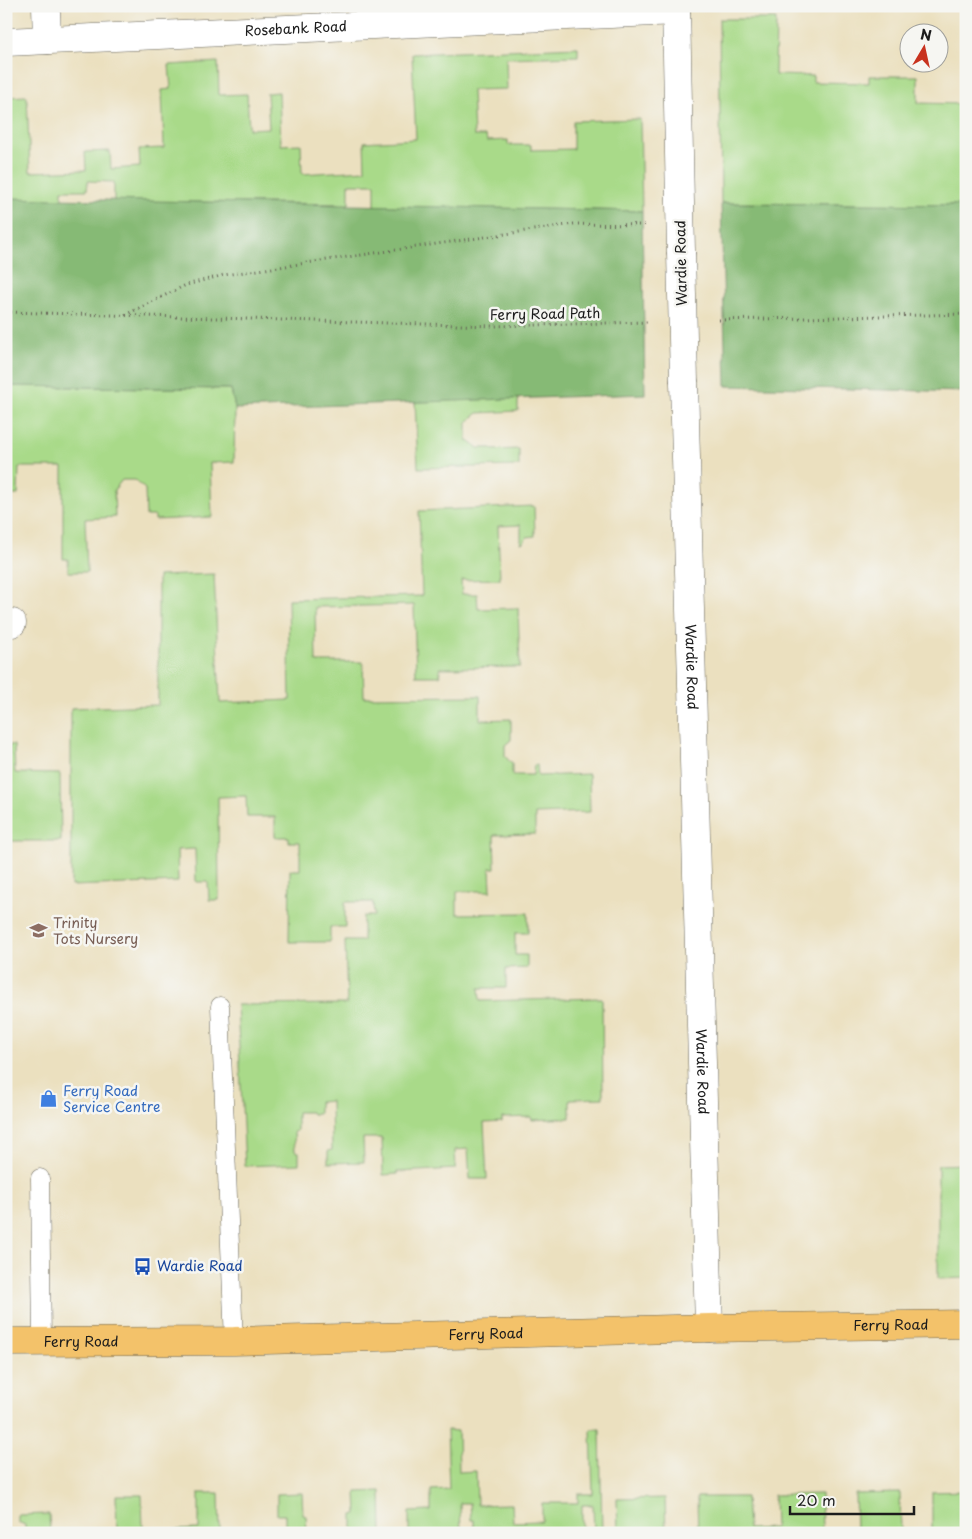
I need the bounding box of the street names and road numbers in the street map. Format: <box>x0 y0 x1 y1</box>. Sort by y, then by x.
street label: Rosebank Road <box>244 15 347 41</box>
street label: Wardie Road <box>669 220 692 306</box>
street label: Ferry Road Path <box>490 302 600 325</box>
street label: Wardie Road <box>680 624 704 710</box>
street label: Wardie Road <box>691 1029 714 1115</box>
street label: Ferry Road <box>853 1314 929 1336</box>
street label: Ferry Road <box>448 1322 524 1345</box>
street label: Ferry Road <box>43 1331 119 1352</box>

